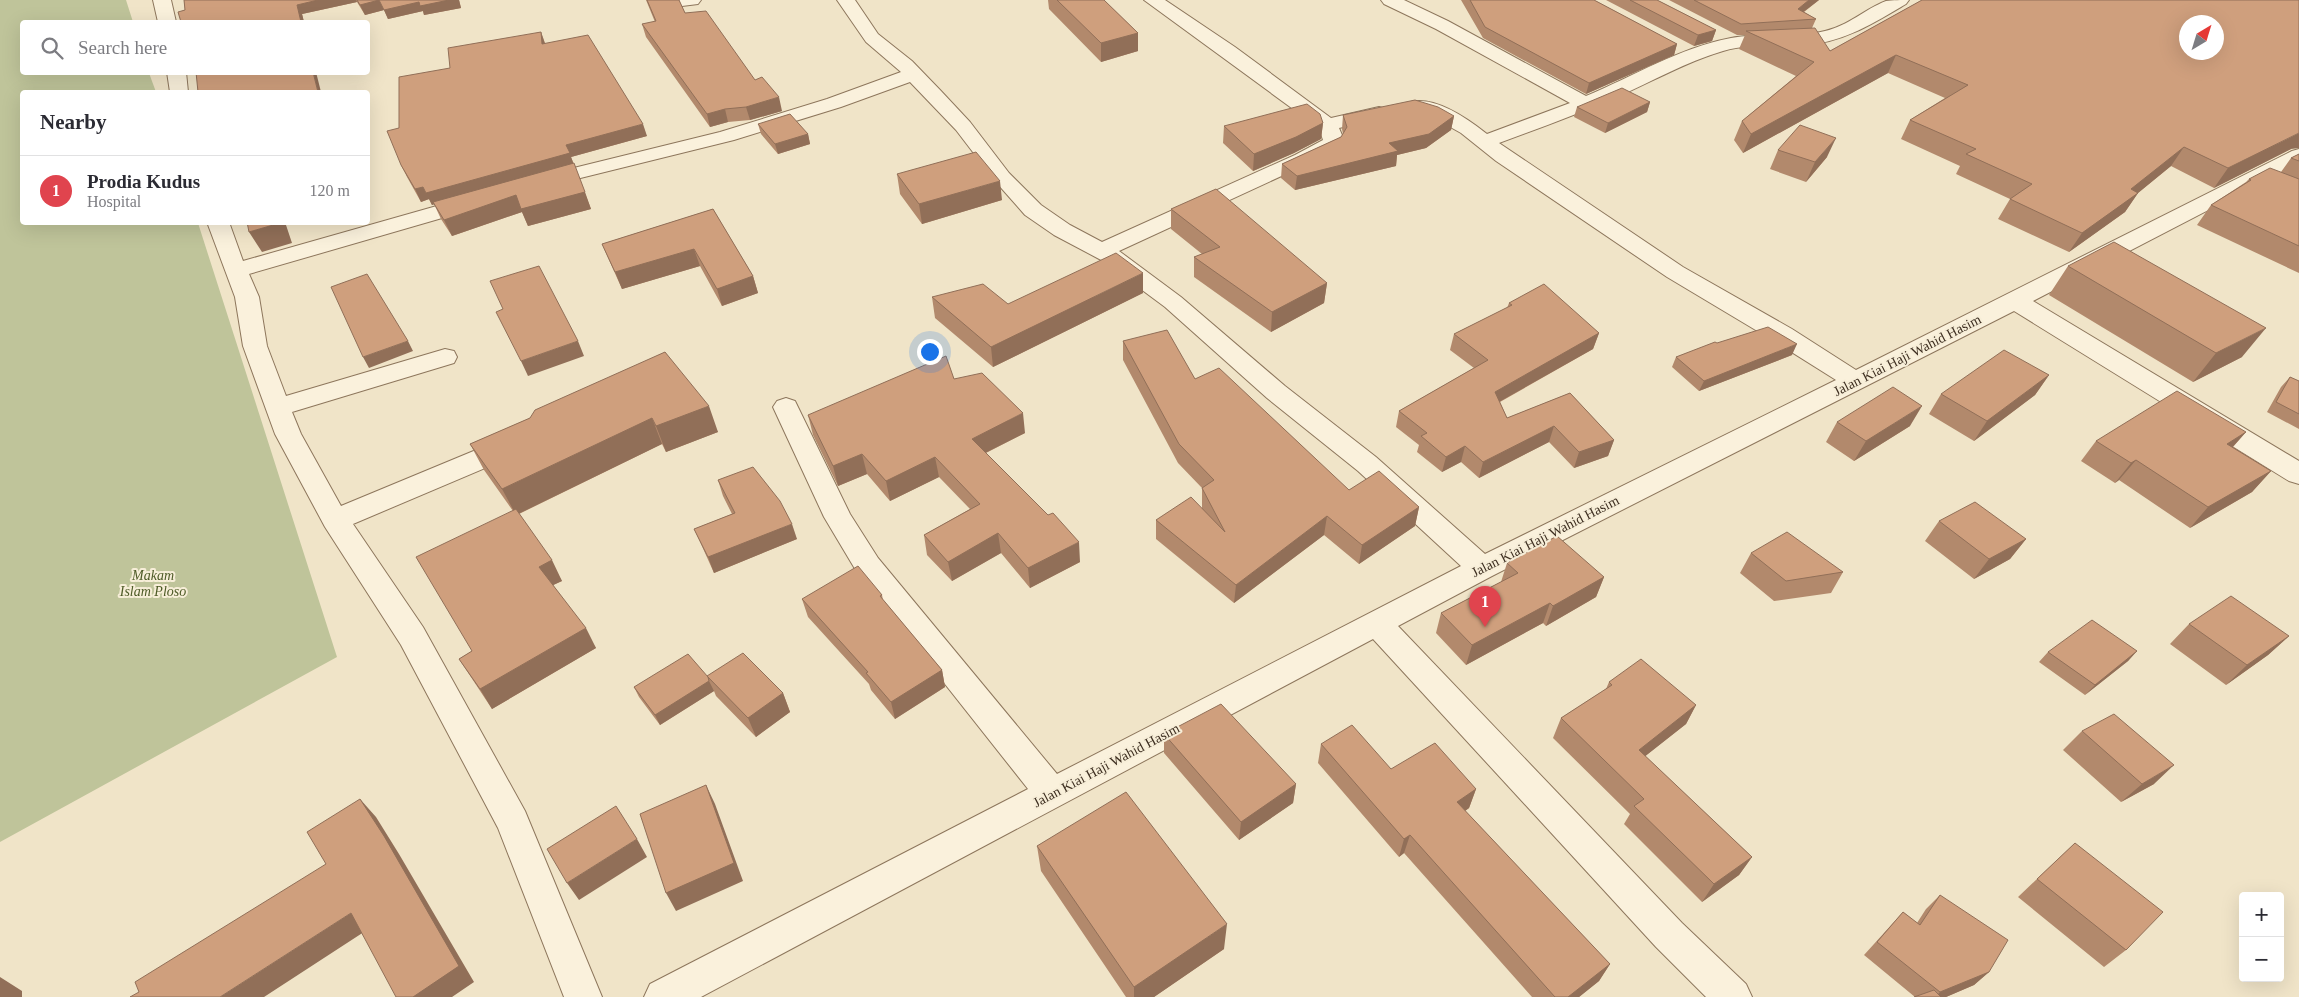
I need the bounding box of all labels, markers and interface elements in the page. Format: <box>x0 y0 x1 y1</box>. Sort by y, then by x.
north arrow <box>2179 15 2224 60</box>
search box <box>20 20 370 75</box>
icon: search <box>38 34 66 62</box>
text: Search here <box>78 37 167 58</box>
text: Nearby <box>40 110 107 134</box>
text: Prodia Kudus <box>87 171 200 192</box>
text: 1 <box>52 182 60 199</box>
text: 120 m <box>310 182 350 199</box>
text: Hospital <box>87 193 141 210</box>
street label: Jalan Kiai Haji Wahid Hasim <box>1831 312 1984 399</box>
your location <box>917 339 943 365</box>
street label: Jalan Kiai Haji Wahid Hasim <box>1469 493 1622 580</box>
park label: Makam Islam Ploso <box>119 568 186 599</box>
pin: 1 <box>1469 586 1501 627</box>
street label: Jalan Kiai Haji Wahid Hasim <box>1031 720 1182 810</box>
map controls <box>2239 892 2284 982</box>
button: + <box>2239 892 2284 937</box>
button: − <box>2239 937 2284 982</box>

